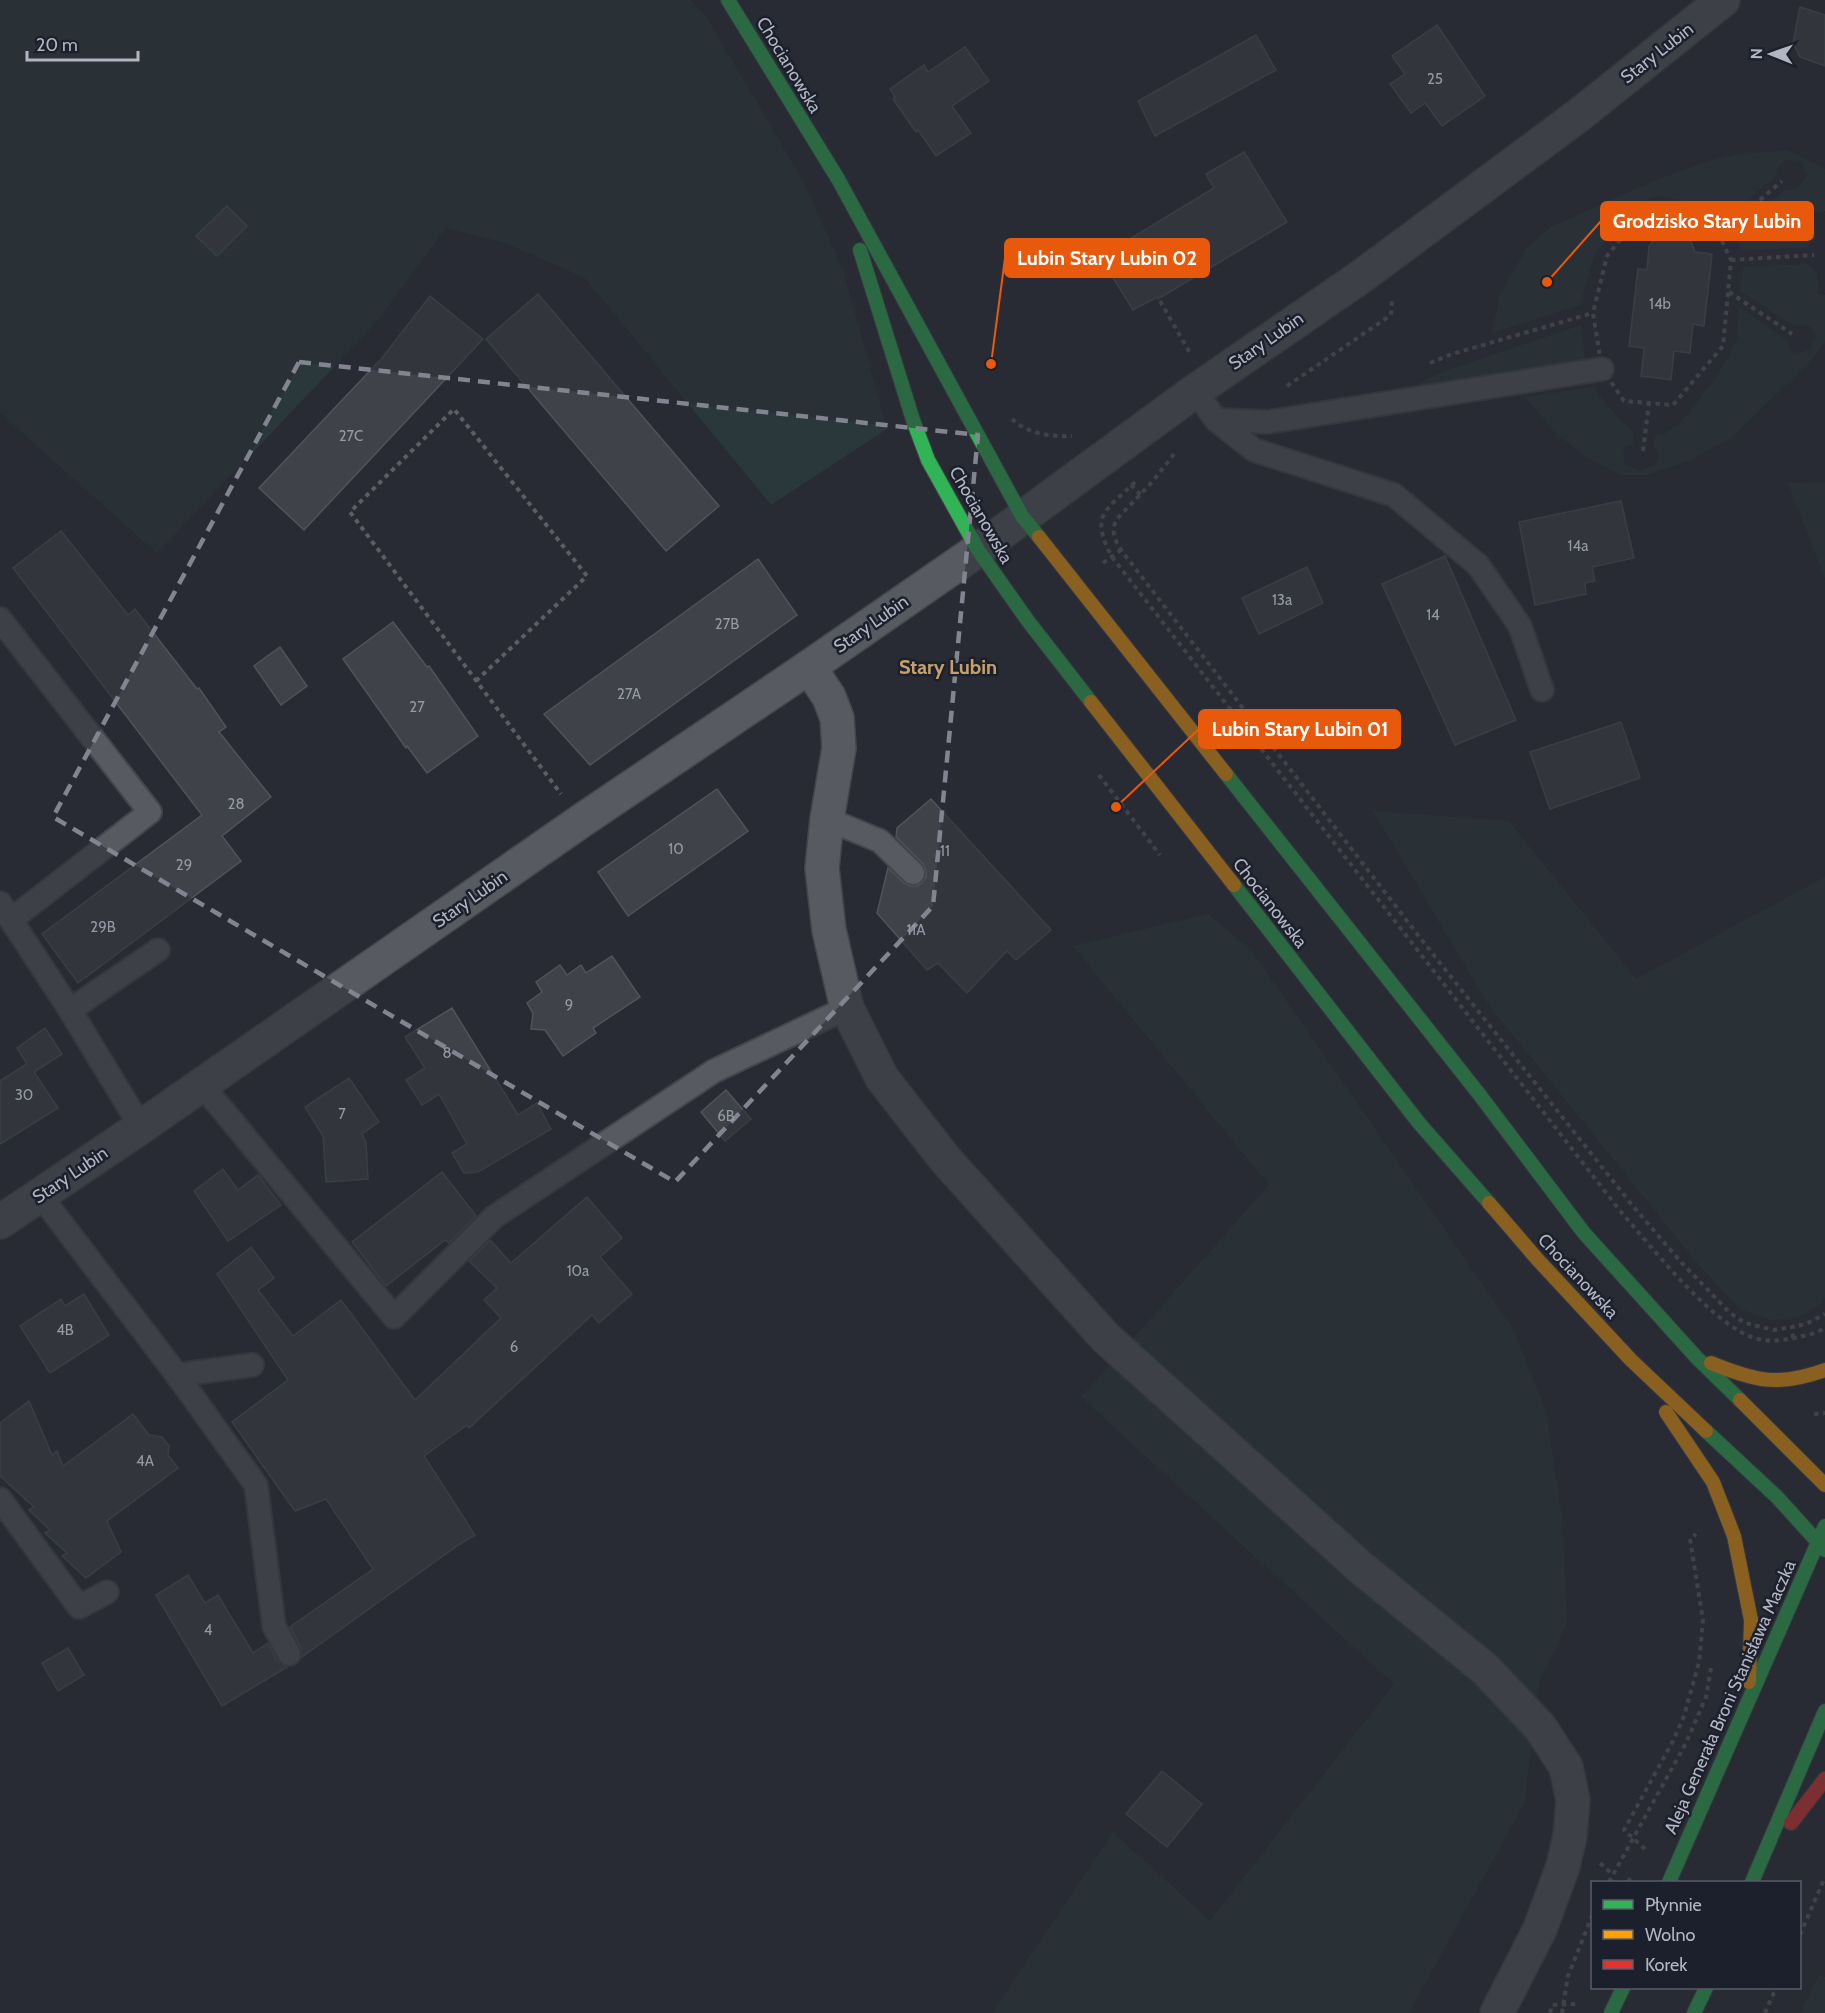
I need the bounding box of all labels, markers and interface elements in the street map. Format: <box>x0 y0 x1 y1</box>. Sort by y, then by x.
street label: Chocianowska <box>752 13 827 117</box>
street label: Stary Lubin <box>1616 18 1698 88</box>
scale bar <box>27 24 138 62</box>
north arrow <box>1741 24 1801 84</box>
text: 20 m <box>36 34 78 56</box>
text: N <box>1747 48 1766 60</box>
house number: 25 <box>1427 70 1443 88</box>
callout: Grodzisko Stary Lubin <box>1601 202 1813 240</box>
text: Grodzisko Stary Lubin <box>1613 209 1801 233</box>
callout: Lubin Stary Lubin 02 <box>1005 239 1209 277</box>
text: Lubin Stary Lubin 02 <box>1017 246 1197 270</box>
house number: 14b <box>1649 295 1671 313</box>
street label: Stary Lubin <box>1224 307 1308 375</box>
house number: 27C <box>339 427 363 445</box>
street label: Chocianowska <box>944 463 1018 568</box>
house number: 14a <box>1568 537 1589 555</box>
street label: Stary Lubin <box>829 590 913 658</box>
house number: 13a <box>1272 591 1293 609</box>
house number: 14 <box>1426 606 1440 624</box>
house number: 27B <box>715 615 739 633</box>
district label: Stary Lubin <box>899 655 997 679</box>
house number: 27A <box>617 685 642 703</box>
house number: 27 <box>409 698 425 716</box>
callout: Lubin Stary Lubin 01 <box>1199 710 1400 748</box>
text: Lubin Stary Lubin 01 <box>1212 717 1388 741</box>
house number: 28 <box>228 795 244 813</box>
house number: 10 <box>668 840 684 858</box>
house number: 11 <box>940 842 950 860</box>
street label: Chocianowska <box>1228 854 1312 953</box>
house number: 29 <box>176 856 192 874</box>
street label: Stary Lubin <box>428 865 512 933</box>
house number: 29B <box>90 918 116 936</box>
house number: 11A <box>906 921 926 939</box>
house number: 9 <box>565 996 573 1014</box>
house number: 8 <box>442 1044 452 1062</box>
house number: 30 <box>15 1086 33 1104</box>
house number: 7 <box>338 1105 346 1123</box>
house number: 6B <box>717 1107 735 1125</box>
street label: Stary Lubin <box>28 1142 112 1208</box>
street label: Chocianowska <box>1533 1229 1623 1323</box>
house number: 10a <box>567 1262 590 1280</box>
house number: 4B <box>56 1321 74 1339</box>
house number: 6 <box>510 1338 518 1356</box>
house number: 4A <box>136 1452 155 1470</box>
street label: Aleja Generała Broni Stanisława Maczka <box>1659 1556 1801 1837</box>
house number: 4 <box>204 1621 213 1639</box>
legend <box>1591 1881 1801 1989</box>
text: Płynnie <box>1645 1894 1702 1916</box>
text: Wolno <box>1645 1924 1696 1946</box>
text: Korek <box>1645 1954 1688 1976</box>

